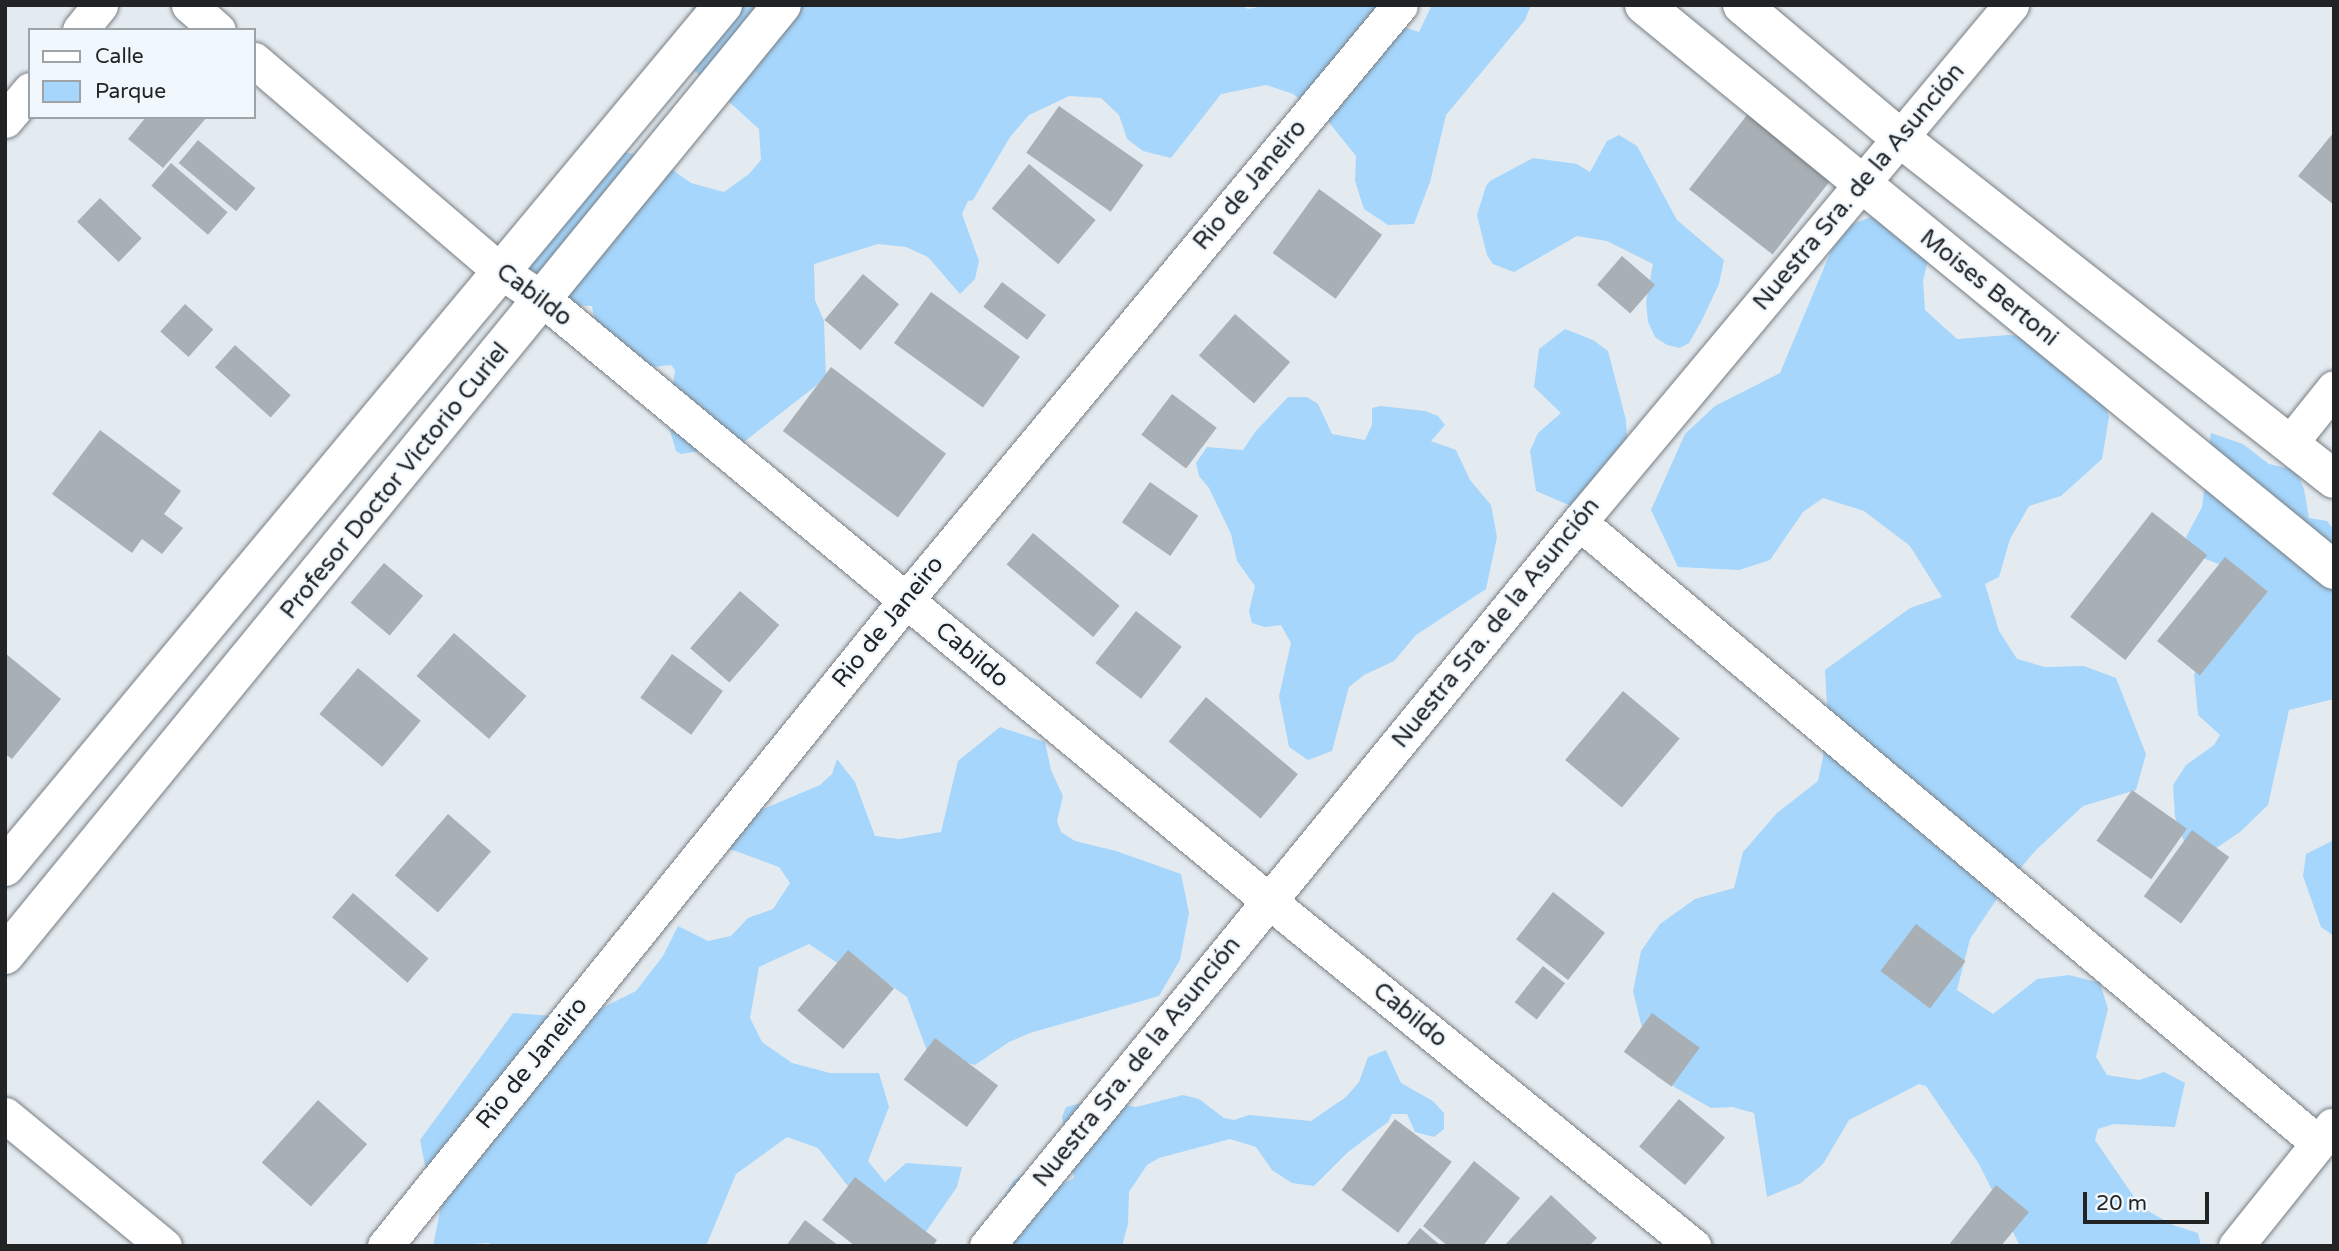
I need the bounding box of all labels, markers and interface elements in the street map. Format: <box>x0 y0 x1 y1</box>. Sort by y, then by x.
legend <box>28 28 256 119</box>
text: Calle <box>95 44 144 69</box>
street label: Nuestra Sra. de la Asunción <box>1747 58 1971 316</box>
text: Parque <box>95 79 166 104</box>
street label: Rio de Janeiro <box>1187 114 1313 256</box>
street label: Moises Bertoni <box>1914 223 2064 353</box>
street label: Cabildo <box>491 257 577 333</box>
street label: Profesor Doctor Victorio Curiel <box>275 337 515 625</box>
street label: Nuestra Sra. de la Asunción <box>1386 492 1606 754</box>
street label: Rio de Janeiro <box>826 550 950 694</box>
street label: Cabildo <box>929 616 1015 694</box>
street label: Nuestra Sra. de la Asunción <box>1027 931 1247 1193</box>
street label: Cabildo <box>1367 976 1453 1054</box>
street label: Rio de Janeiro <box>470 991 594 1135</box>
scale bar <box>2087 1178 2213 1222</box>
text: 20 m <box>2096 1191 2147 1216</box>

